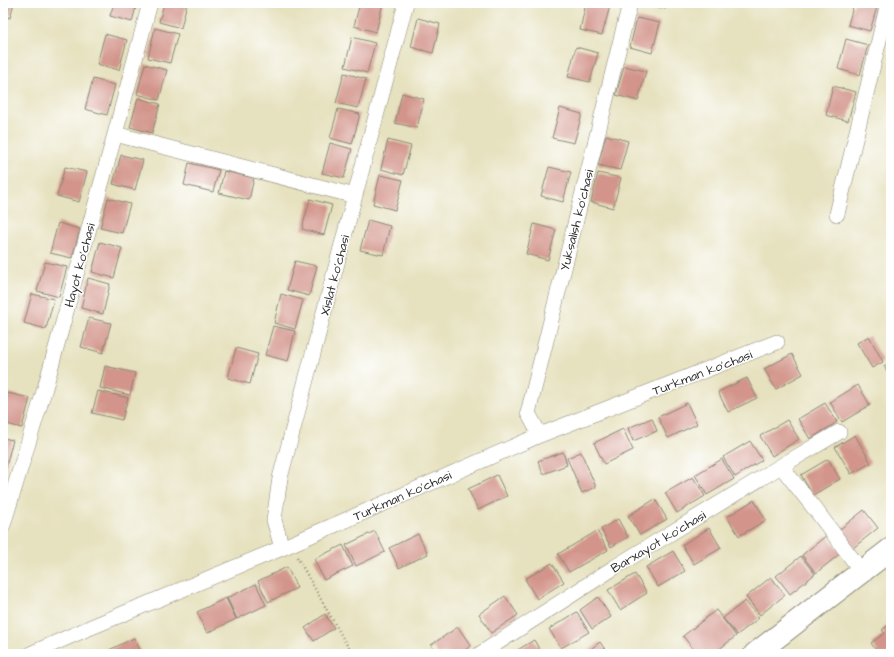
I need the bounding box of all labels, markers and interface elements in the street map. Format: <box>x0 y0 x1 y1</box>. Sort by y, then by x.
street label: Yuksalish ko'chasi <box>556 168 598 273</box>
street label: Hayot ko'chasi <box>60 221 101 310</box>
street label: Xislat ko'chasi <box>316 233 354 317</box>
street label: Turkman ko'chasi <box>650 346 755 400</box>
street label: Turkman ko'chasi <box>351 466 454 526</box>
street label: Barxayot ko'chasi <box>608 506 710 578</box>

